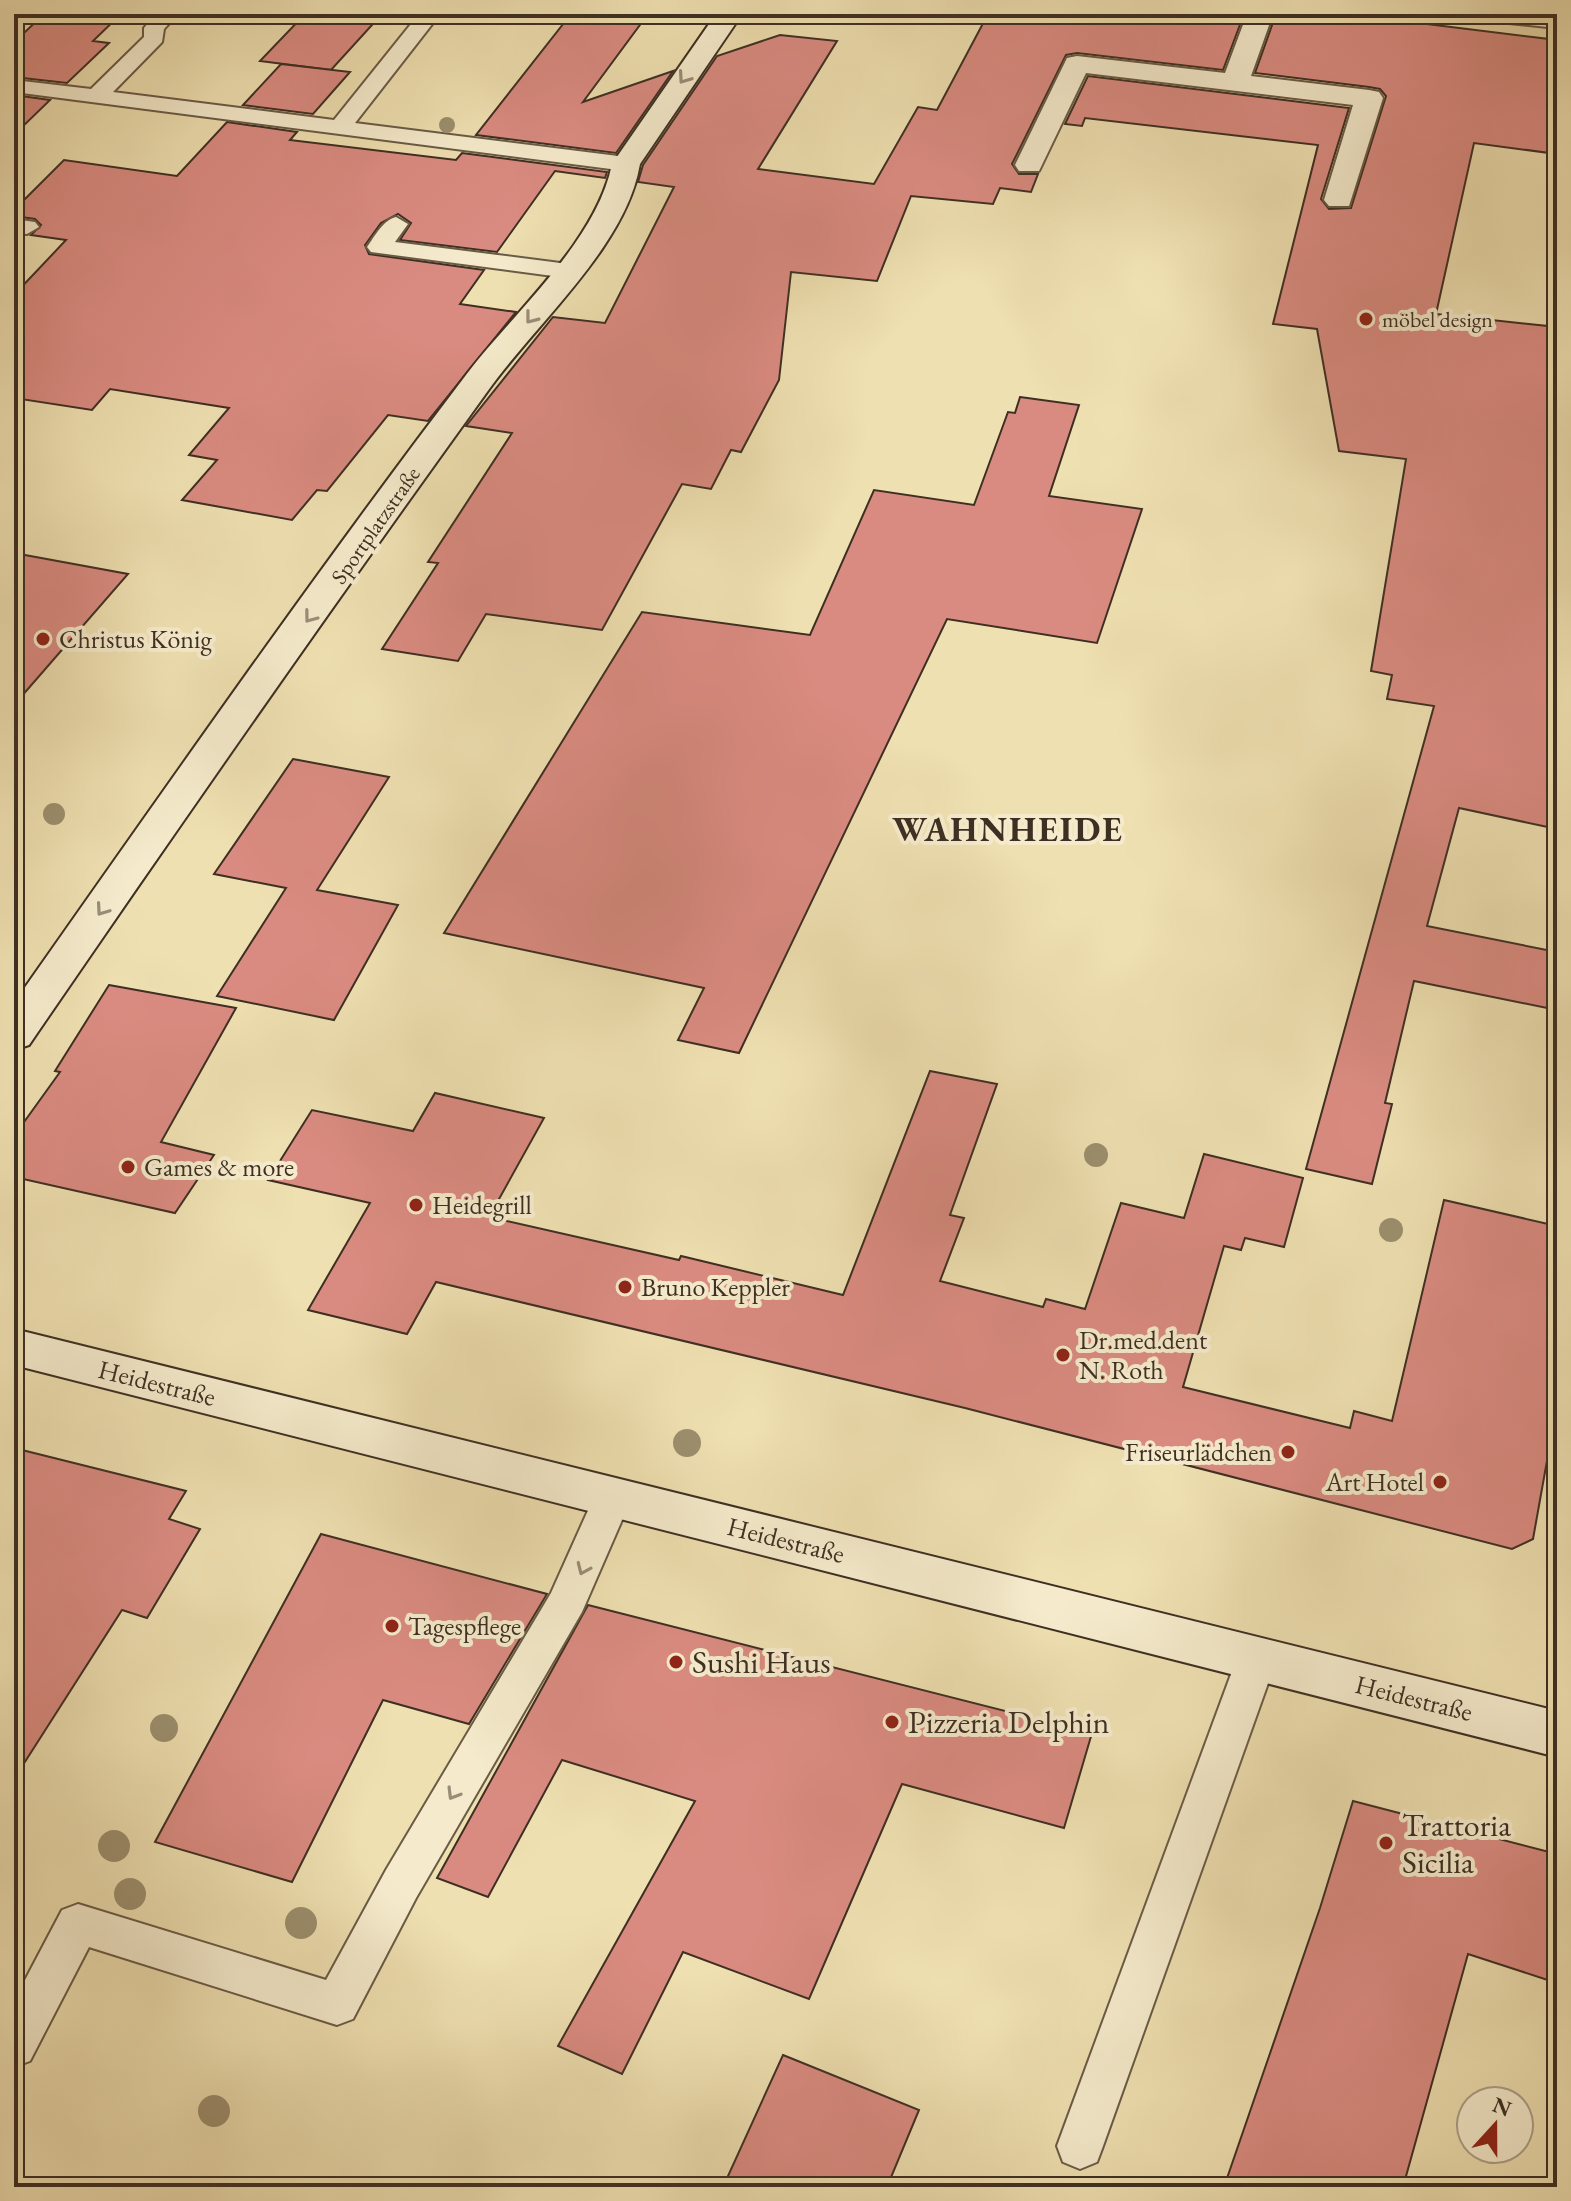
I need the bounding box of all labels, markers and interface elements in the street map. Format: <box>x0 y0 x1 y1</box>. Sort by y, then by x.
one-way arrow <box>679 69 694 83</box>
place label: möbel design <box>1382 305 1493 334</box>
one-way arrow <box>526 309 541 323</box>
marker: möbel design <box>1357 310 1375 328</box>
street label: Sportplatzstraße <box>324 461 427 590</box>
one-way arrow <box>305 608 319 623</box>
place label: Christus König <box>59 622 212 656</box>
marker: Christus König <box>34 630 52 648</box>
district label: WAHNHEIDE <box>892 807 1124 851</box>
one-way arrow <box>97 901 112 915</box>
place label: Games & more <box>144 1150 294 1184</box>
marker: Games & more <box>119 1158 137 1176</box>
place label: Heidegrill <box>432 1188 532 1222</box>
marker: Heidegrill <box>407 1196 425 1214</box>
place label: Bruno Keppler <box>641 1270 790 1304</box>
marker: Bruno Keppler <box>616 1278 634 1296</box>
place label: Dr.med.dent N. Roth <box>1079 1323 1207 1387</box>
marker: Dr.med.dent N. Roth <box>1054 1346 1072 1364</box>
street label: Heidestraße <box>95 1352 219 1414</box>
place label: Friseurlädchen <box>1125 1435 1272 1469</box>
marker: Friseurlädchen <box>1279 1443 1297 1461</box>
place label: Art Hotel <box>1324 1465 1424 1499</box>
marker: Art Hotel <box>1431 1473 1449 1491</box>
street label: Heidestraße <box>724 1509 848 1571</box>
one-way arrow <box>576 1561 592 1575</box>
place label: Tagespflege <box>408 1609 521 1643</box>
marker: Tagespflege <box>383 1617 401 1635</box>
place label: Sushi Haus <box>692 1641 831 1683</box>
marker: Sushi Haus <box>667 1653 685 1671</box>
street label: Heidestraße <box>1352 1667 1476 1729</box>
place label: Pizzeria Delphin <box>908 1701 1110 1743</box>
marker: Pizzeria Delphin <box>883 1713 901 1731</box>
one-way arrow <box>448 1785 463 1800</box>
place label: Trattoria Sicilia <box>1402 1804 1511 1883</box>
marker: Trattoria Sicilia <box>1377 1834 1395 1852</box>
north arrow <box>1455 2085 1535 2165</box>
text: N <box>1488 2090 1516 2124</box>

